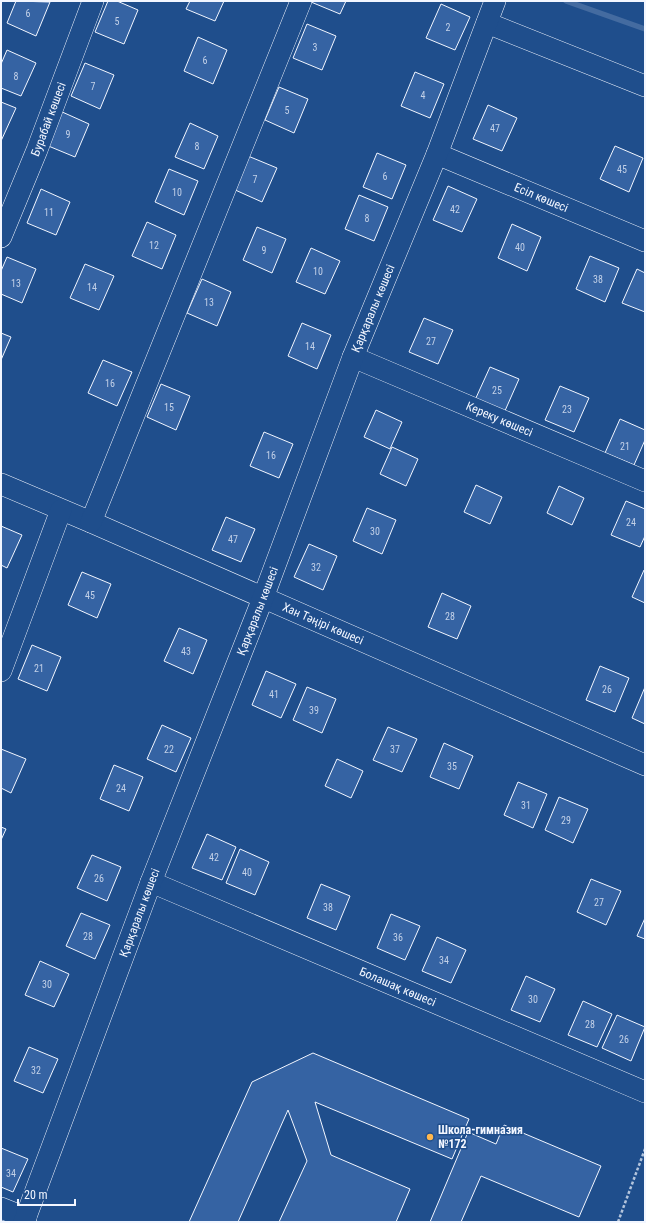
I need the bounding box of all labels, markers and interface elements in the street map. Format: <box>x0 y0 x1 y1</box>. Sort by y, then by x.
house number: 6 <box>26 8 31 19</box>
house number: 5 <box>115 16 120 27</box>
house number: 2 <box>446 22 451 33</box>
house number: 3 <box>313 42 318 53</box>
house number: 6 <box>203 55 208 66</box>
house number: 8 <box>14 71 19 82</box>
street label: Бурабай көшесі <box>28 80 69 158</box>
house number: 7 <box>91 81 96 92</box>
house number: 4 <box>421 90 426 101</box>
house number: 5 <box>285 105 290 116</box>
house number: 47 <box>490 123 500 134</box>
house number: 9 <box>66 129 71 140</box>
house number: 8 <box>195 141 200 152</box>
house number: 45 <box>617 164 627 175</box>
house number: 6 <box>383 171 388 182</box>
house number: 7 <box>253 174 258 185</box>
street label: Есіл көшесі <box>512 180 570 215</box>
house number: 10 <box>172 187 182 198</box>
house number: 42 <box>450 204 460 215</box>
house number: 11 <box>44 207 54 218</box>
house number: 8 <box>365 213 370 224</box>
house number: 12 <box>149 240 159 251</box>
house number: 40 <box>515 242 525 253</box>
house number: 9 <box>262 245 267 256</box>
street label: Қарқаралы көшесі <box>349 262 398 355</box>
house number: 10 <box>313 266 323 277</box>
house number: 38 <box>593 274 603 285</box>
house number: 13 <box>11 278 21 289</box>
house number: 14 <box>87 282 97 293</box>
house number: 13 <box>204 297 214 308</box>
house number: 27 <box>426 336 436 347</box>
house number: 14 <box>305 341 315 352</box>
house number: 16 <box>105 378 115 389</box>
house number: 25 <box>492 385 502 396</box>
street label: Кереку көшесі <box>464 399 535 440</box>
house number: 15 <box>164 402 174 413</box>
house number: 23 <box>562 404 572 415</box>
house number: 21 <box>620 441 630 452</box>
house number: 16 <box>266 450 276 461</box>
house number: 24 <box>626 517 636 528</box>
house number: 30 <box>370 526 380 537</box>
house number: 47 <box>228 534 238 545</box>
house number: 32 <box>311 562 321 573</box>
street label: Қарқаралы көшесі <box>234 565 281 658</box>
house number: 45 <box>85 590 95 601</box>
street label: Хан Тәңірі көшесі <box>280 600 366 648</box>
house number: 28 <box>445 611 455 622</box>
house number: 43 <box>181 646 191 657</box>
house number: 21 <box>34 663 44 674</box>
house number: 26 <box>602 684 612 695</box>
house number: 41 <box>269 689 279 700</box>
house number: 39 <box>309 705 319 716</box>
house number: 22 <box>164 744 174 755</box>
house number: 37 <box>390 744 400 755</box>
house number: 35 <box>447 761 457 772</box>
house number: 24 <box>116 783 126 794</box>
house number: 31 <box>521 800 531 811</box>
house number: 29 <box>561 815 571 826</box>
house number: 42 <box>209 852 219 863</box>
street label: Қарқаралы көшесі <box>116 866 163 959</box>
house number: 40 <box>242 867 252 878</box>
house number: 26 <box>94 873 104 884</box>
house number: 27 <box>594 897 604 908</box>
house number: 38 <box>323 902 333 913</box>
house number: 28 <box>83 931 93 942</box>
house number: 36 <box>393 932 403 943</box>
house number: 34 <box>439 955 449 966</box>
street label: Болашақ көшесі <box>357 964 438 1009</box>
house number: 30 <box>42 979 52 990</box>
house number: 30 <box>528 994 538 1005</box>
house number: 28 <box>585 1019 595 1030</box>
house number: 26 <box>619 1034 629 1045</box>
house number: 32 <box>31 1065 41 1076</box>
place label: Школа-гимназия №172 <box>438 1123 523 1151</box>
marker: Школа-гимназия №172 <box>425 1132 435 1142</box>
house number: 34 <box>6 1168 16 1179</box>
scale bar <box>18 1181 75 1207</box>
text: 20 m <box>24 1188 48 1202</box>

